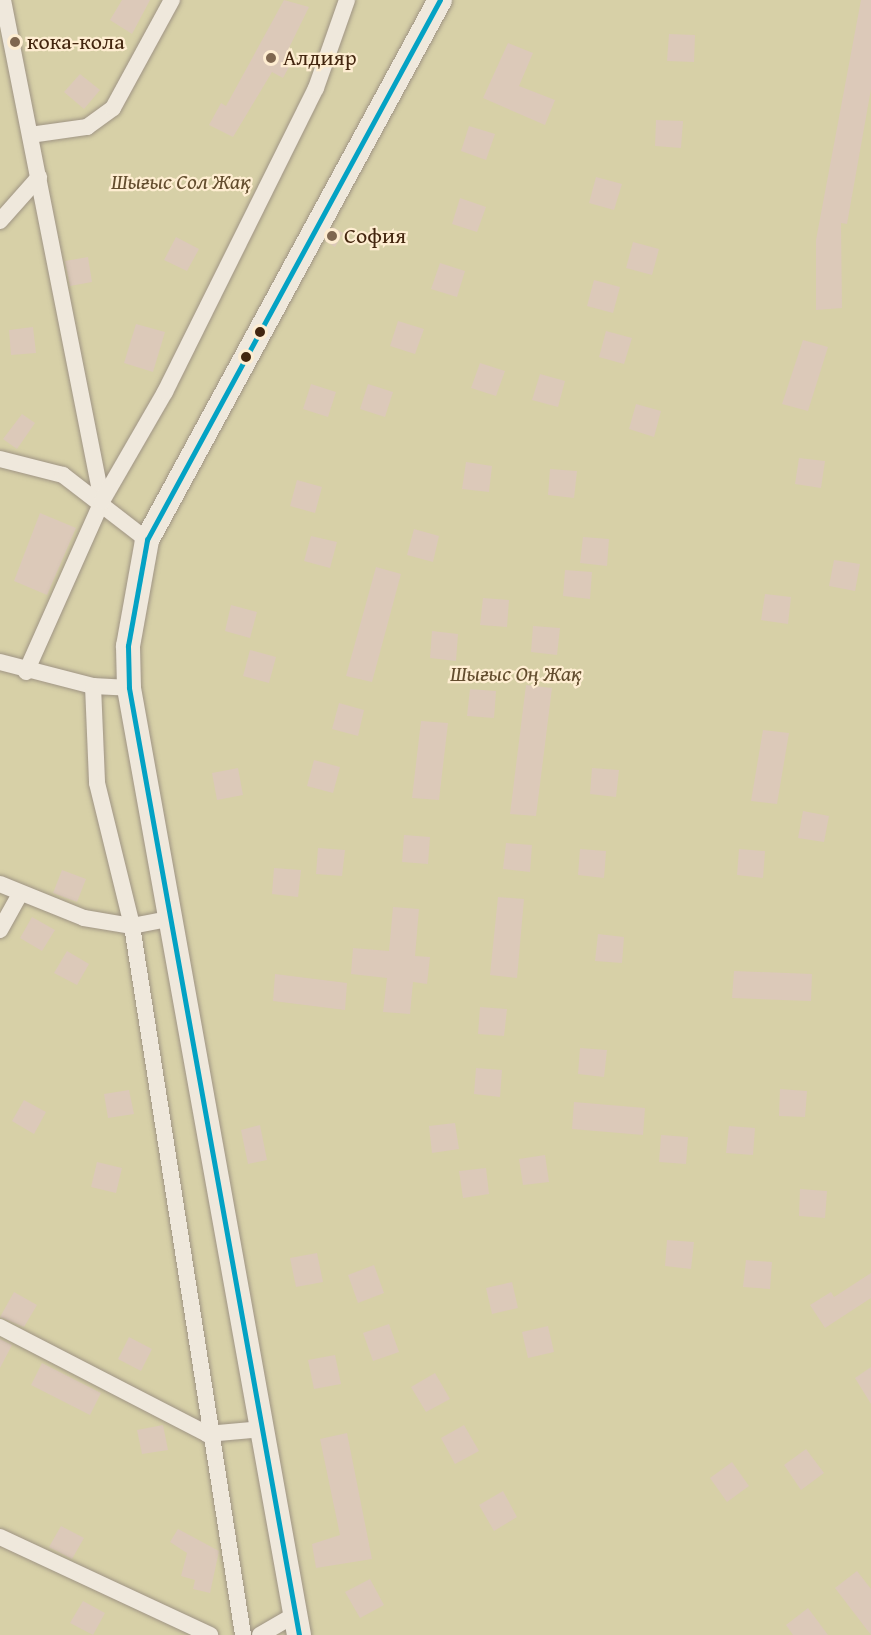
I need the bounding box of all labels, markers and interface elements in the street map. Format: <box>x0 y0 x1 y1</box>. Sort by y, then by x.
place label: кока-кола <box>27 29 125 55</box>
marker: кока-кола <box>8 35 22 49</box>
place label: Алдияр <box>283 45 356 71</box>
marker: Алдияр <box>264 51 278 65</box>
park label: Шығыс Сол Жақ <box>111 169 251 195</box>
place label: София <box>344 223 406 249</box>
marker: София <box>325 229 339 243</box>
unlabelled marker <box>254 326 266 338</box>
unlabelled marker <box>240 351 252 363</box>
park label: Шығыс Оң Жақ <box>450 661 582 687</box>

